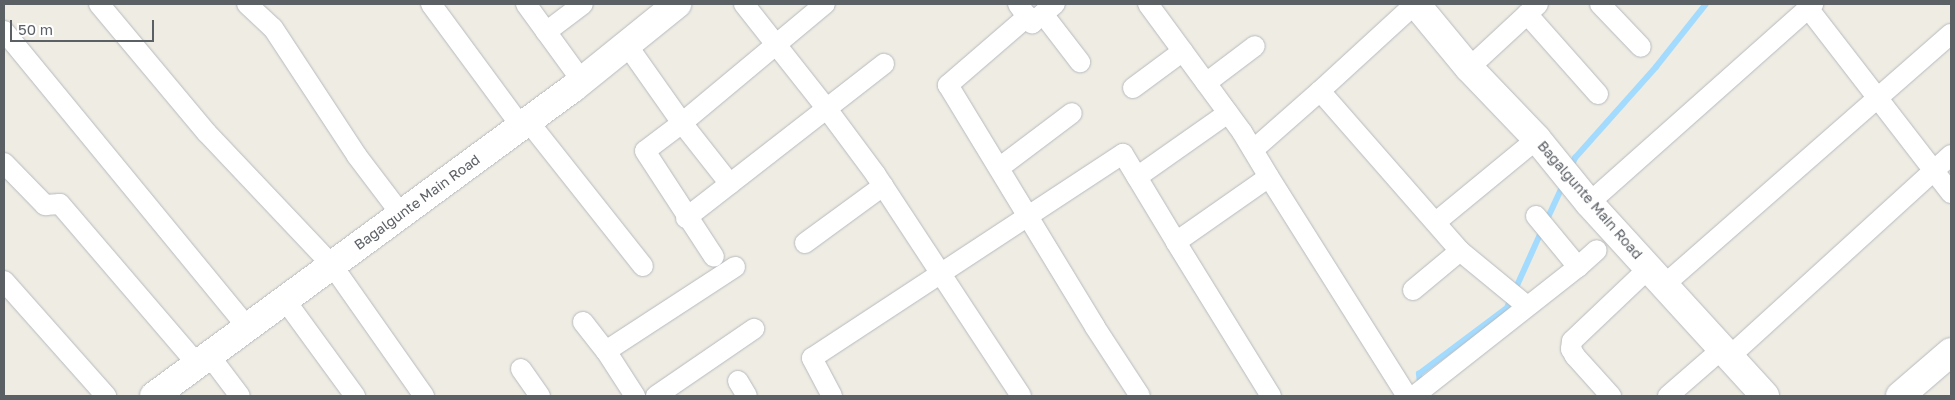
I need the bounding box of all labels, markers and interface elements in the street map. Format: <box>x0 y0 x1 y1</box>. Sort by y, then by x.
scale bar <box>12 10 156 42</box>
text: 50 m <box>18 20 53 38</box>
street label: Bagalgunte Main Road <box>1534 137 1646 263</box>
street label: Bagalgunte Main Road <box>351 151 483 253</box>

